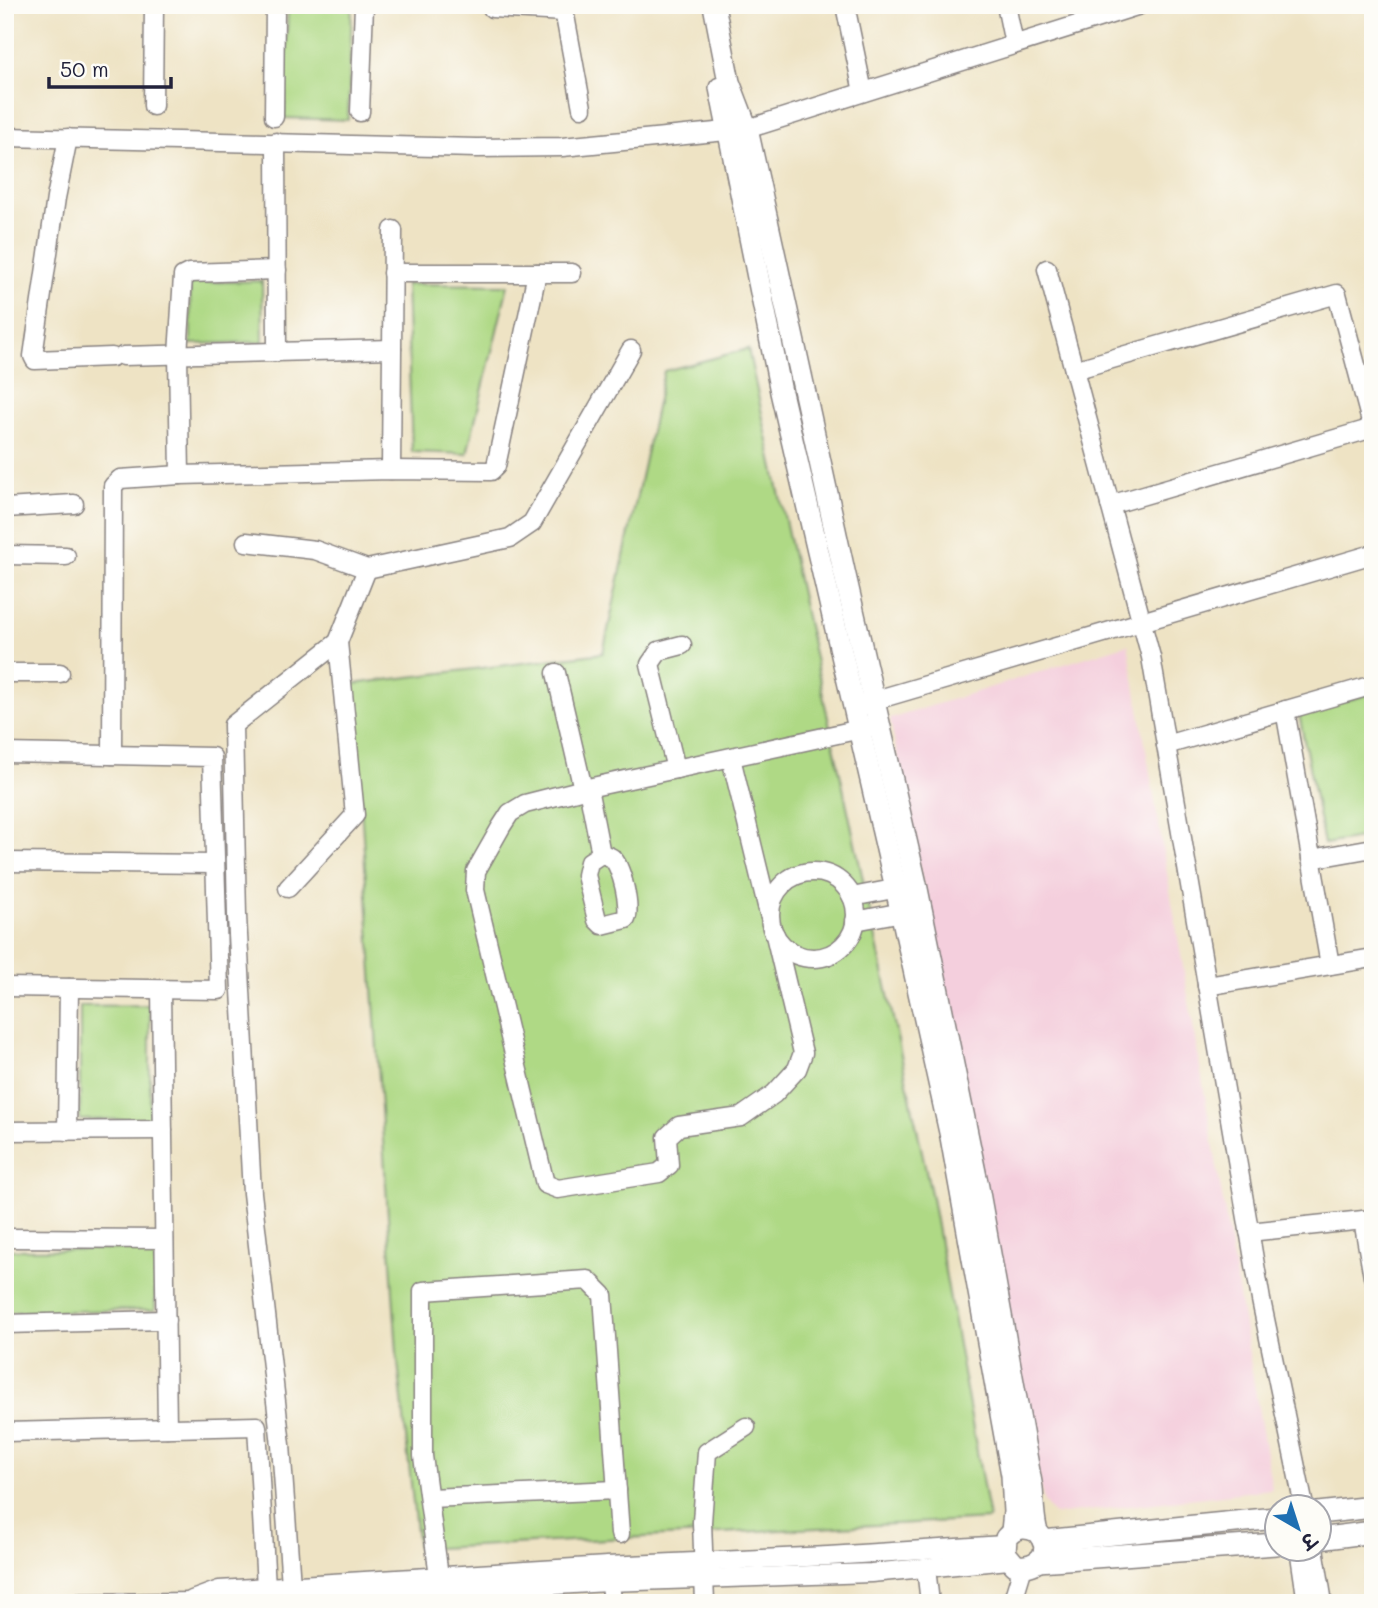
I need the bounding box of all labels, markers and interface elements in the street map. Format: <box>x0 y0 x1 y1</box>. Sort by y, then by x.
scale bar <box>49 46 172 90</box>
text: 50 m <box>60 55 109 82</box>
north arrow <box>1262 1492 1332 1562</box>
text: उ <box>1294 1527 1323 1557</box>

